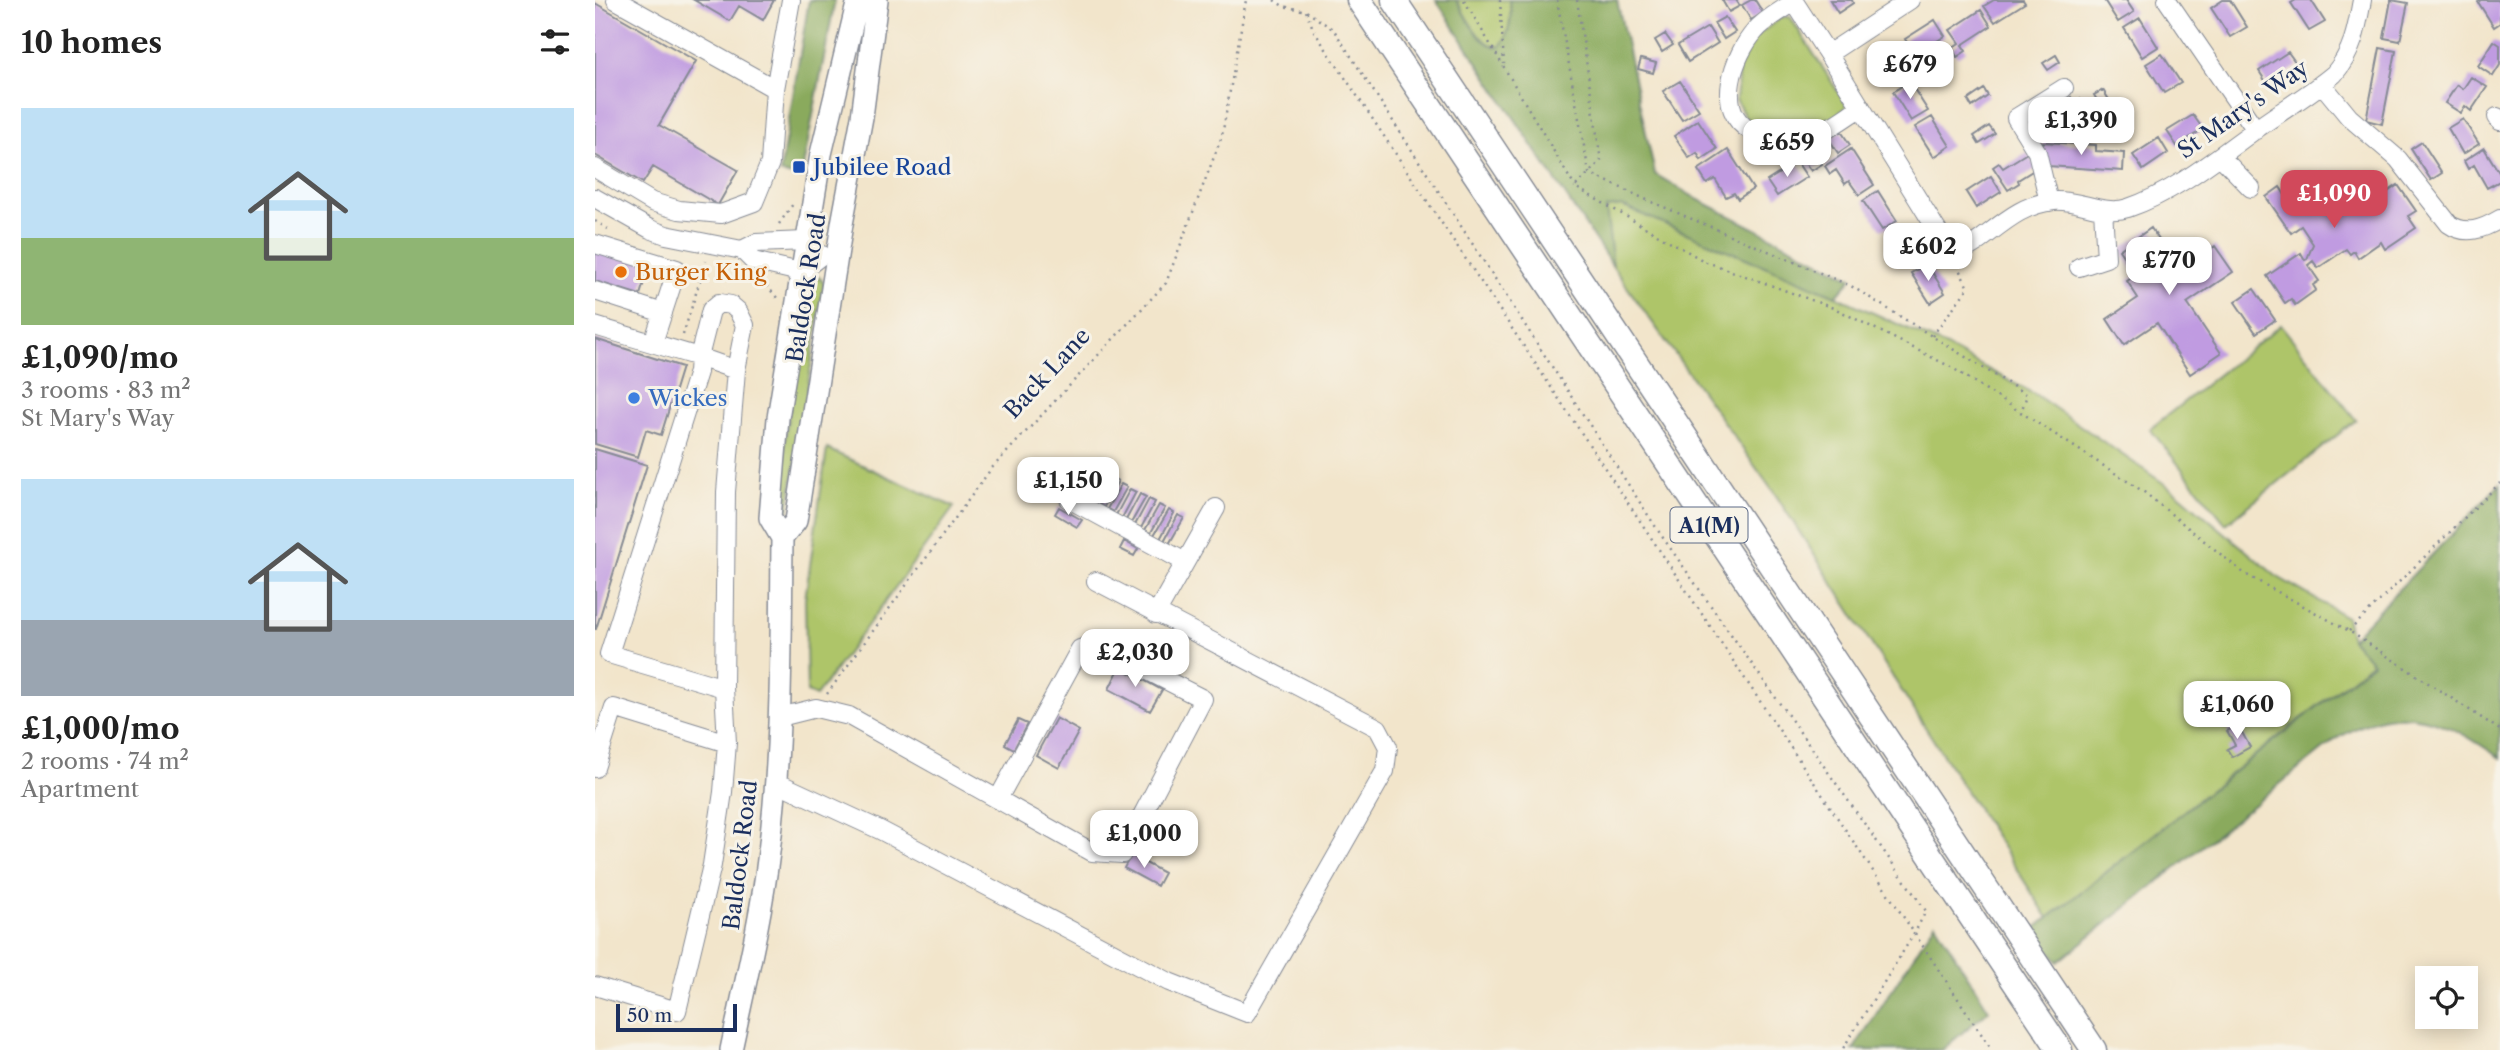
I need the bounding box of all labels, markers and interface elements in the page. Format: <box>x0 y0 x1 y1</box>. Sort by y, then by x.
icon: filters <box>536 23 574 61</box>
text: 10 homes <box>21 24 162 61</box>
pin: £679 <box>1869 42 1951 101</box>
text: £679 <box>1883 50 1937 78</box>
street label: St Mary's Way <box>2172 53 2314 164</box>
pin: £1,390 <box>2024 97 2138 157</box>
text: £1,390 <box>2044 106 2118 134</box>
pin: £659 <box>1746 120 1828 179</box>
text: £659 <box>1759 128 1815 156</box>
icon: home <box>235 153 361 279</box>
place label: Jubilee Road <box>810 153 952 181</box>
marker: Jubilee Road <box>791 159 807 175</box>
pin: £1,090 <box>2277 170 2391 230</box>
text: £1,090 <box>2297 179 2371 207</box>
street label: Baldock Road <box>780 211 832 365</box>
pin: £602 <box>1887 224 1969 283</box>
text: £602 <box>1899 232 1957 260</box>
pin: £770 <box>2128 238 2210 297</box>
text: £770 <box>2142 246 2196 274</box>
place label: Burger King <box>635 258 767 286</box>
marker: Burger King <box>613 264 629 280</box>
street label: Back Lane <box>998 322 1096 424</box>
text: £1,090/mo <box>21 339 178 376</box>
text: 3 rooms · 83 m² <box>21 376 191 404</box>
place label: Wickes <box>647 384 728 412</box>
marker: Wickes <box>626 390 642 406</box>
text: St Mary's Way <box>21 404 174 432</box>
pin: £1,150 <box>1011 458 1125 517</box>
text: £1,150 <box>1033 466 1103 494</box>
road number: A1(M) <box>1671 508 1747 542</box>
icon: home <box>235 524 361 650</box>
pin: £2,030 <box>1078 630 1192 689</box>
text: £2,030 <box>1096 638 1174 666</box>
pin: £1,060 <box>2180 682 2294 741</box>
text: £1,060 <box>2200 690 2274 718</box>
text: £1,000/mo <box>21 710 180 747</box>
text: 2 rooms · 74 m² <box>21 747 189 775</box>
text: Apartment <box>21 775 139 803</box>
street label: Baldock Road <box>717 778 763 932</box>
pin: £1,000 <box>1087 810 1201 870</box>
text: £1,000 <box>1106 819 1182 847</box>
map controls <box>2415 966 2478 1029</box>
button: locate <box>2415 966 2478 1029</box>
scale bar <box>616 1001 737 1033</box>
text: 50 m <box>627 1004 672 1027</box>

